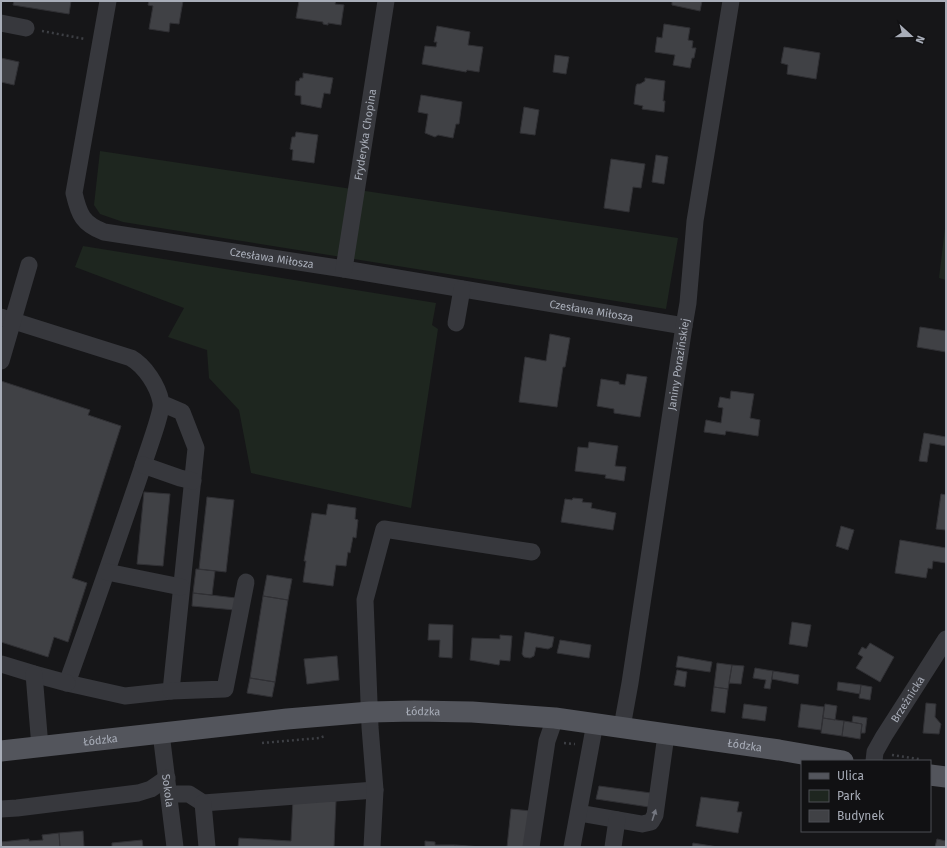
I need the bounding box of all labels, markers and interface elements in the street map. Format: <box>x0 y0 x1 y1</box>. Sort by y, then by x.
north arrow <box>891 16 931 56</box>
text: N <box>912 34 927 45</box>
street label: Fryderyka Chopina <box>352 88 379 181</box>
street label: Czesława Miłosza <box>229 245 315 271</box>
street label: Czesława Miłosza <box>548 298 634 324</box>
street label: Janiny Porazińskiej <box>665 317 692 412</box>
street label: Brzeźnicka <box>888 674 928 725</box>
street label: Łódzka <box>405 705 440 718</box>
street label: Łódzka <box>82 732 118 749</box>
street label: Łódzka <box>727 737 763 754</box>
legend <box>801 760 931 832</box>
text: Ulica <box>837 769 864 783</box>
street label: Sokola <box>159 773 176 808</box>
text: Park <box>837 789 861 803</box>
one-way arrow <box>651 808 657 820</box>
text: Budynek <box>837 809 885 823</box>

